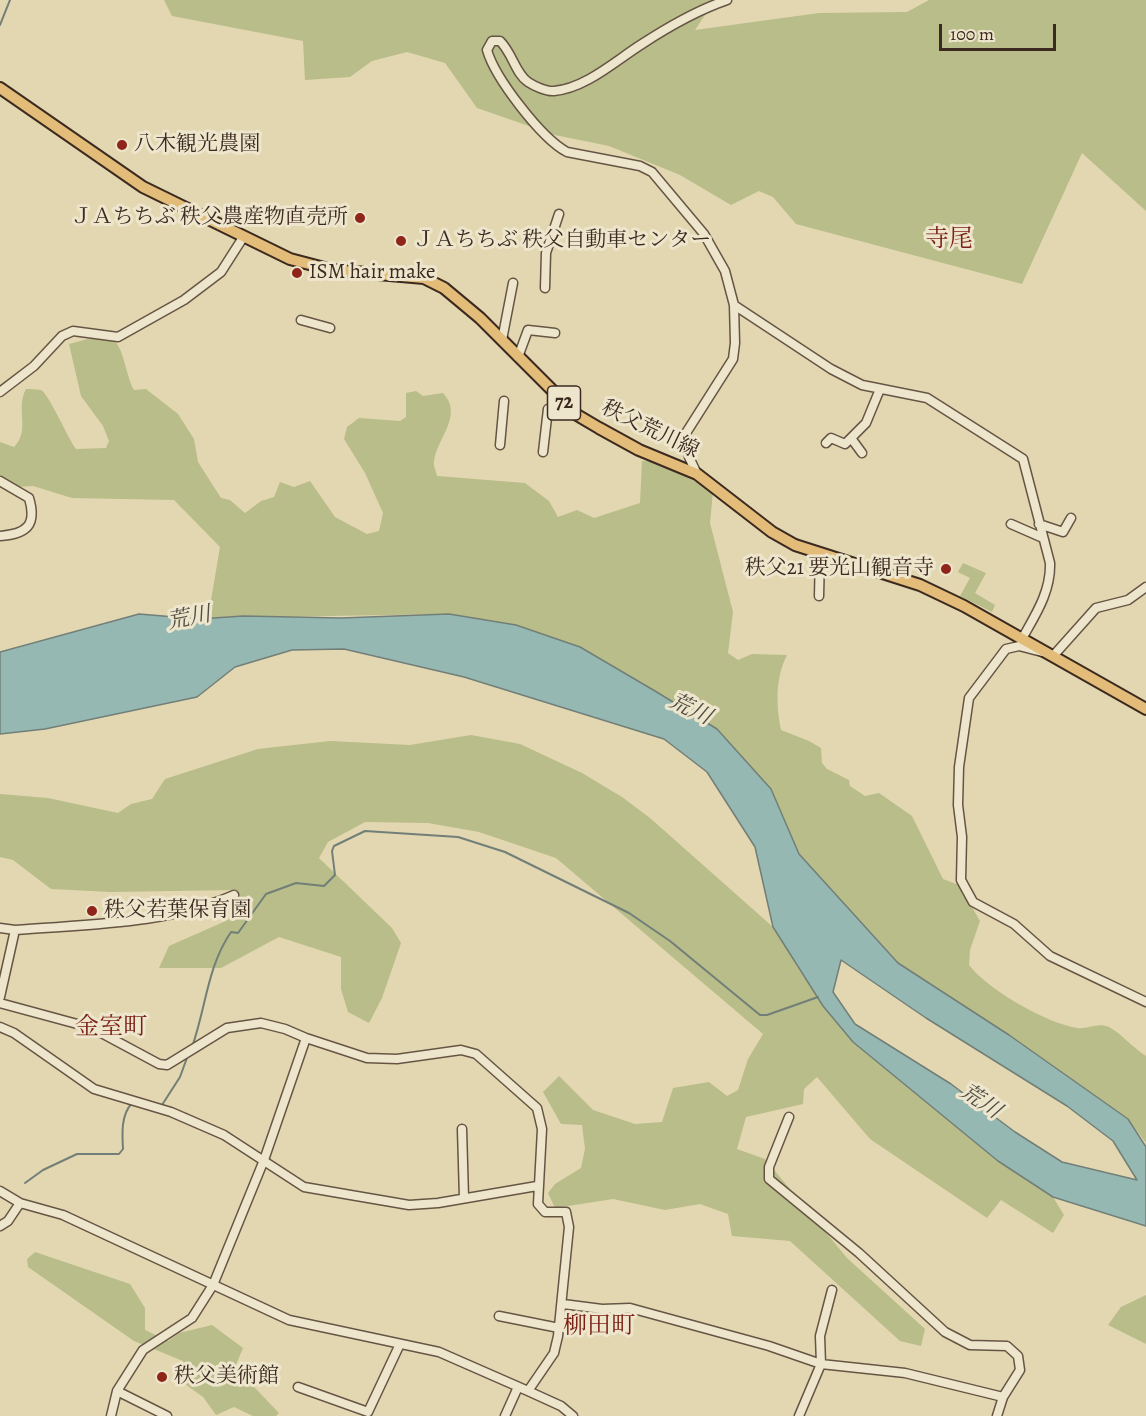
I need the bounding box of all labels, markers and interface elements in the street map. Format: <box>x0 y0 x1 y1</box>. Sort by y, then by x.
scale bar <box>942 12 1059 50</box>
text: 100 m <box>950 22 994 46</box>
place label: 八木観光農園 <box>134 132 260 158</box>
marker: 八木観光農園 <box>115 138 129 152</box>
place label: ＪＡちちぶ 秩父農産物直売所 <box>71 205 348 231</box>
marker: ＪＡちちぶ 秩父農産物直売所 <box>353 211 367 225</box>
district label: 寺尾 <box>925 226 973 254</box>
place label: ＪＡちちぶ 秩父自動車センター <box>413 228 711 254</box>
marker: ＪＡちちぶ 秩父自動車センター <box>394 234 408 248</box>
place label: ISM hair make <box>309 260 435 286</box>
marker: ISM hair make <box>290 266 304 280</box>
road number: 72 <box>548 386 580 420</box>
street label: 秩父荒川線 <box>597 396 703 464</box>
place label: 秩父21 要光山観音寺 <box>745 556 934 582</box>
marker: 秩父21 要光山観音寺 <box>939 562 953 576</box>
water label: 荒川 <box>165 602 213 636</box>
water label: 荒川 <box>664 688 716 732</box>
place label: 秩父若葉保育園 <box>104 898 251 924</box>
marker: 秩父若葉保育園 <box>85 904 99 918</box>
district label: 金室町 <box>75 1014 147 1042</box>
water label: 荒川 <box>954 1079 1006 1125</box>
district label: 柳田町 <box>563 1313 635 1341</box>
place label: 秩父美術館 <box>174 1364 279 1390</box>
marker: 秩父美術館 <box>155 1370 169 1384</box>

